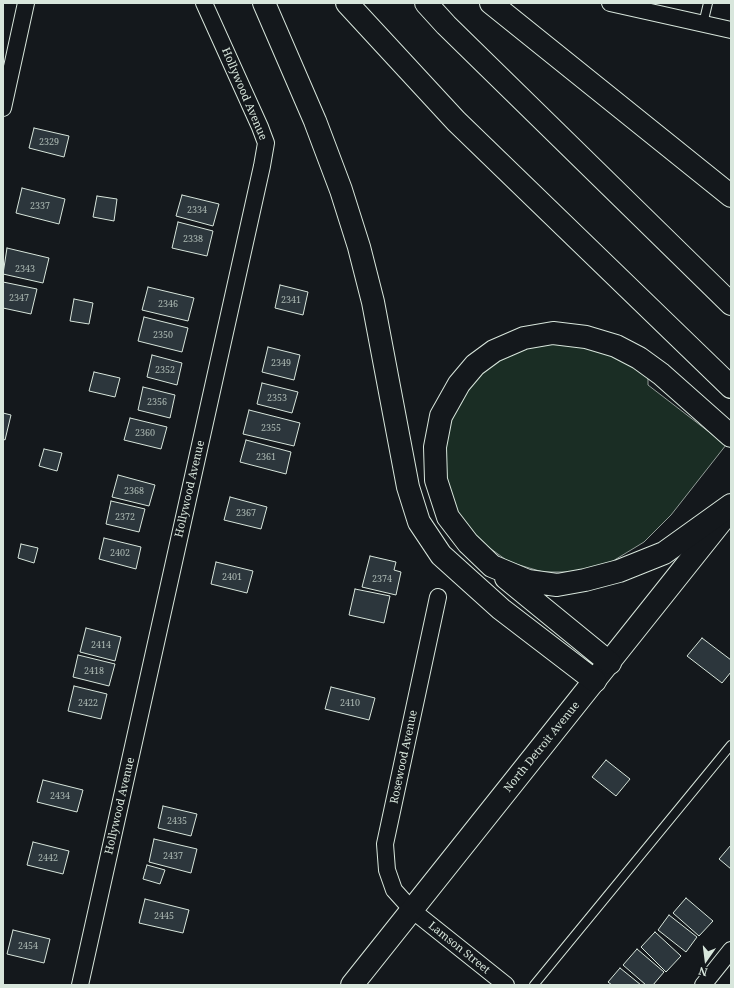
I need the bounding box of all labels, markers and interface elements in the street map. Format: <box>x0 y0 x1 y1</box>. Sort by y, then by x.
street label: Hollywood Avenue <box>219 46 269 142</box>
house number: 2329 <box>39 137 59 147</box>
house number: 2337 <box>30 201 50 211</box>
house number: 2334 <box>187 205 207 215</box>
house number: 2338 <box>183 234 203 244</box>
house number: 2343 <box>15 264 35 274</box>
house number: 2347 <box>9 293 29 303</box>
house number: 2341 <box>281 295 301 305</box>
house number: 2346 <box>158 299 178 309</box>
house number: 2350 <box>153 330 173 340</box>
house number: 2349 <box>271 358 291 368</box>
house number: 2352 <box>155 365 175 375</box>
house number: 2353 <box>267 393 287 403</box>
house number: 2356 <box>147 397 167 407</box>
house number: 2355 <box>261 423 281 433</box>
house number: 2360 <box>135 428 155 438</box>
street label: Hollywood Avenue <box>172 439 208 539</box>
house number: 2361 <box>256 452 276 462</box>
house number: 2368 <box>124 486 144 496</box>
house number: 2367 <box>236 508 256 518</box>
house number: 2372 <box>115 512 135 522</box>
house number: 2402 <box>110 548 130 558</box>
house number: 2401 <box>222 572 242 582</box>
house number: 2374 <box>372 574 392 584</box>
house number: 2414 <box>91 640 111 650</box>
house number: 2418 <box>84 666 104 676</box>
house number: 2422 <box>78 698 98 708</box>
house number: 2410 <box>340 698 360 708</box>
street label: North Detroit Avenue <box>501 699 583 795</box>
street label: Rosewood Avenue <box>388 709 420 805</box>
street label: Hollywood Avenue <box>102 756 138 856</box>
house number: 2434 <box>50 791 70 801</box>
house number: 2435 <box>167 816 187 826</box>
house number: 2437 <box>163 851 183 861</box>
house number: 2442 <box>38 853 58 863</box>
house number: 2445 <box>154 911 174 921</box>
street label: Lamson Street <box>426 919 492 977</box>
north arrow <box>686 940 726 980</box>
house number: 2454 <box>18 941 38 951</box>
text: N <box>697 964 709 980</box>

